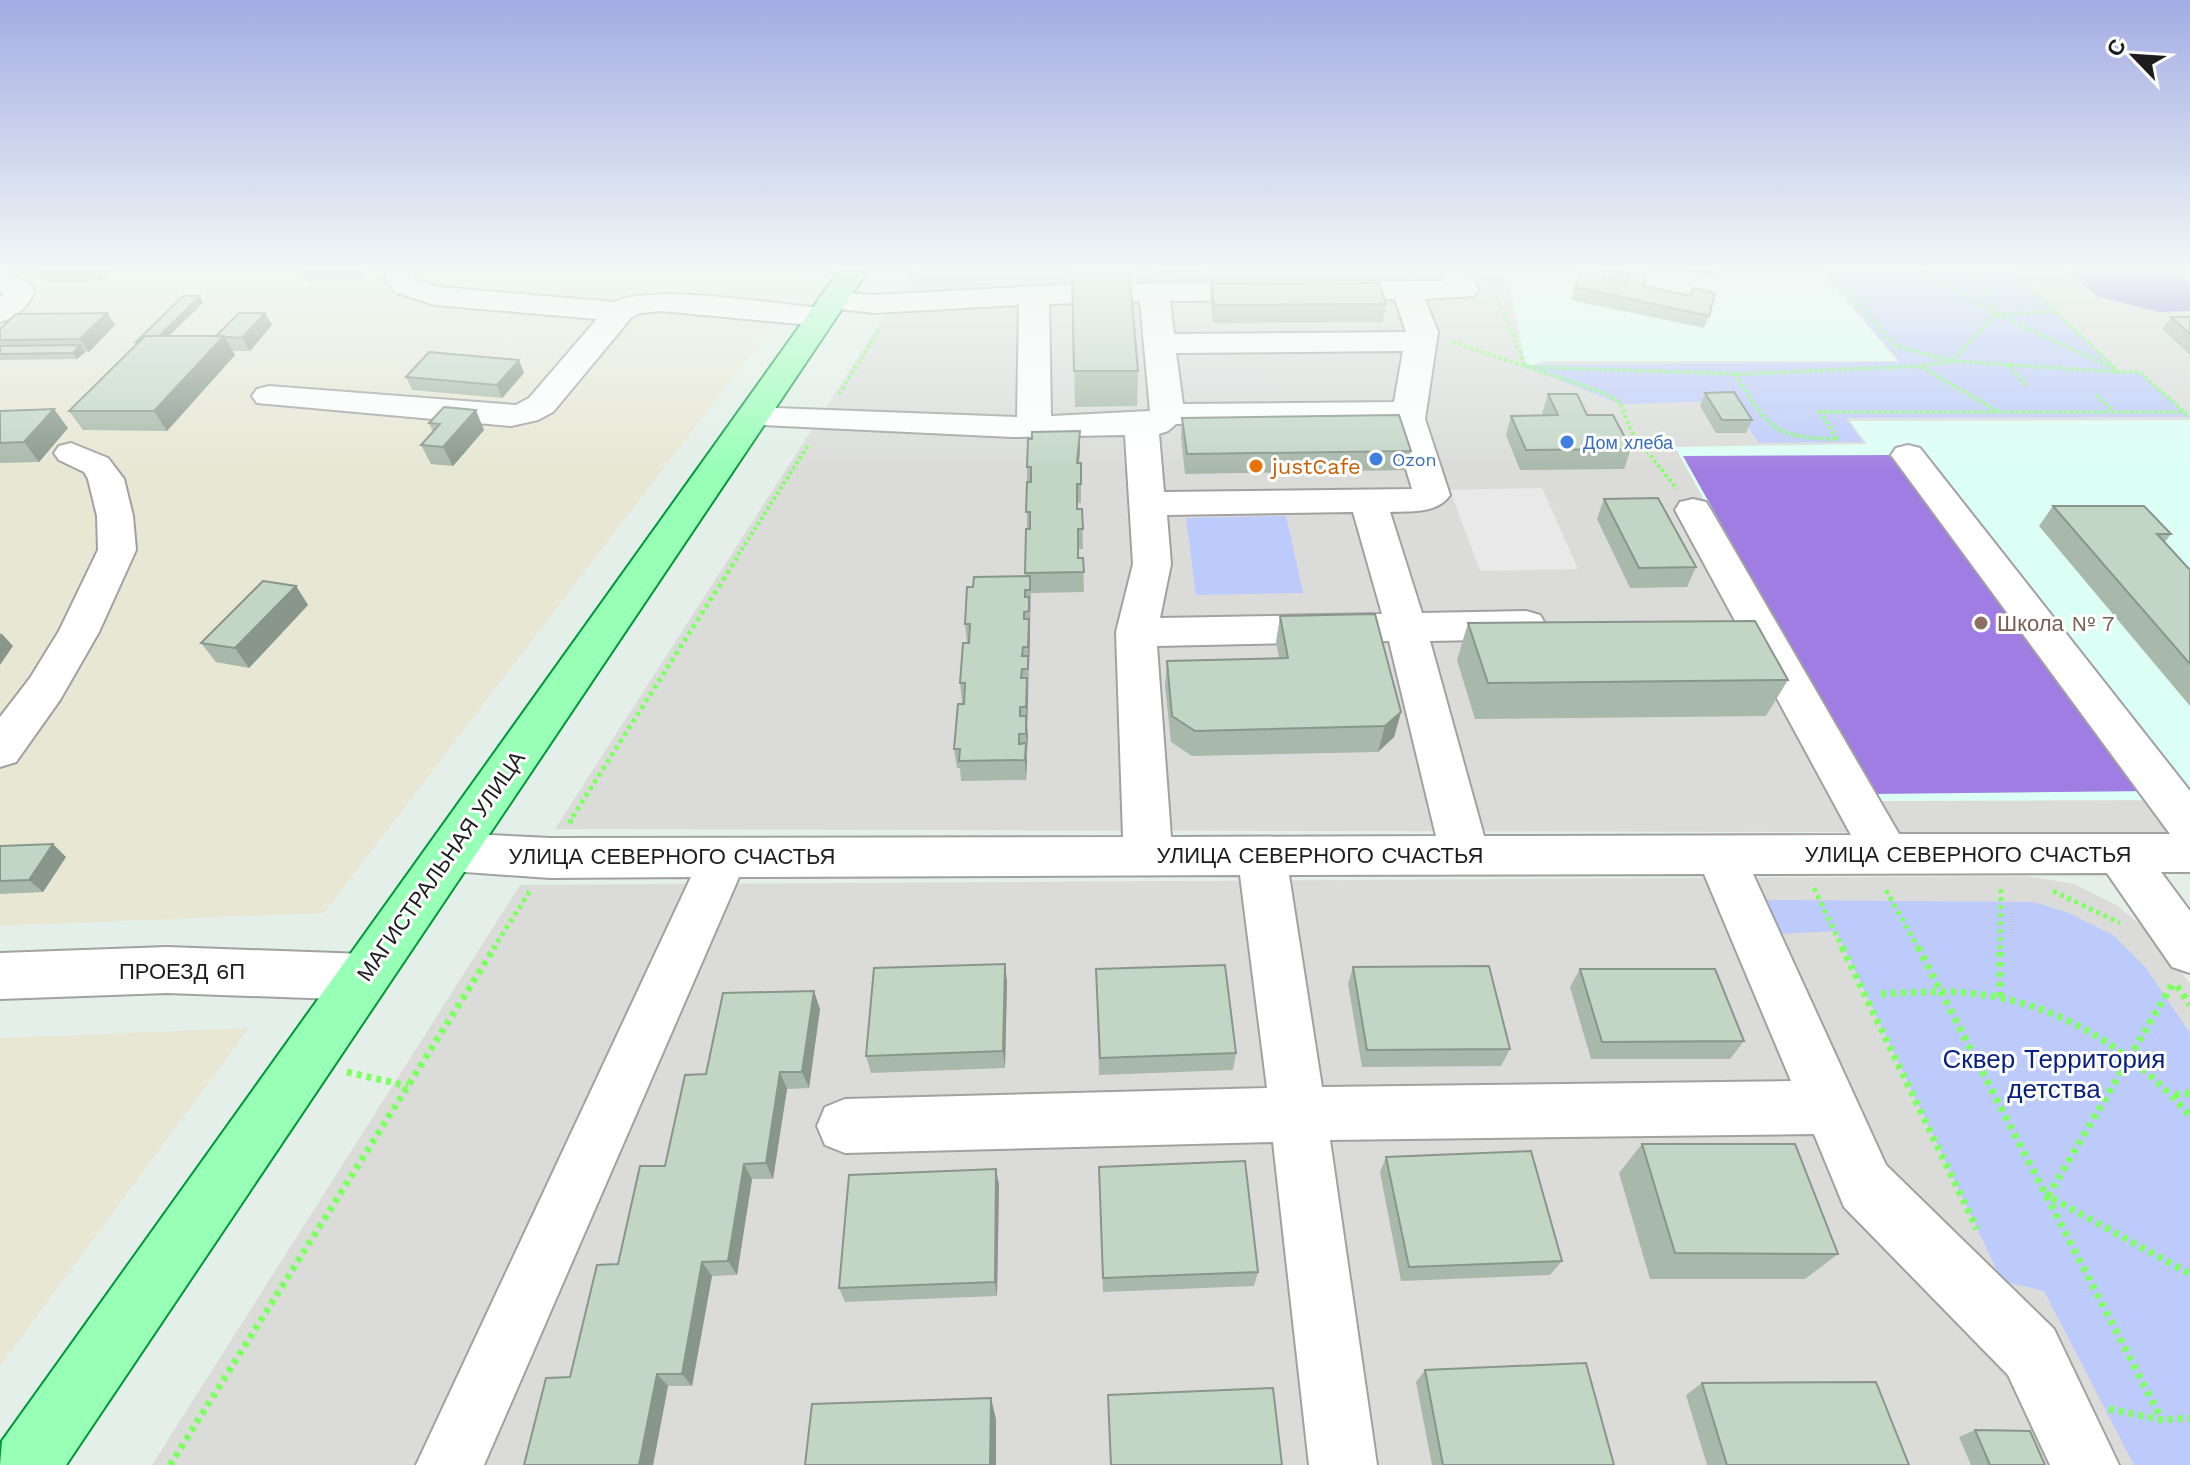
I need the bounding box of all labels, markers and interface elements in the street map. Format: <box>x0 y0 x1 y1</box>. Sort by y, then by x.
north arrow <box>2094 16 2174 96</box>
text: С <box>2102 35 2131 60</box>
place label: Дом хлеба <box>1583 432 1674 453</box>
marker: Дом хлеба <box>1558 433 1576 451</box>
place label: Ozon <box>1392 449 1437 470</box>
marker: Ozon <box>1367 450 1385 468</box>
place label: justCafe <box>1270 454 1361 479</box>
marker: justCafe <box>1247 457 1265 475</box>
place label: Школа № 7 <box>1997 611 2114 636</box>
marker: Школа № 7 <box>1972 614 1990 632</box>
street label: МАГИСТРАЛЬНАЯ УЛИЦА <box>352 746 530 986</box>
street label: УЛИЦА СЕВЕРНОГО СЧАСТЬЯ <box>1805 842 2131 867</box>
street label: УЛИЦА СЕВЕРНОГО СЧАСТЬЯ <box>1157 843 1483 868</box>
street label: УЛИЦА СЕВЕРНОГО СЧАСТЬЯ <box>509 844 835 869</box>
street label: ПРОЕЗД 6П <box>119 959 245 984</box>
park label: Сквер Территория детства <box>1943 1044 2165 1104</box>

